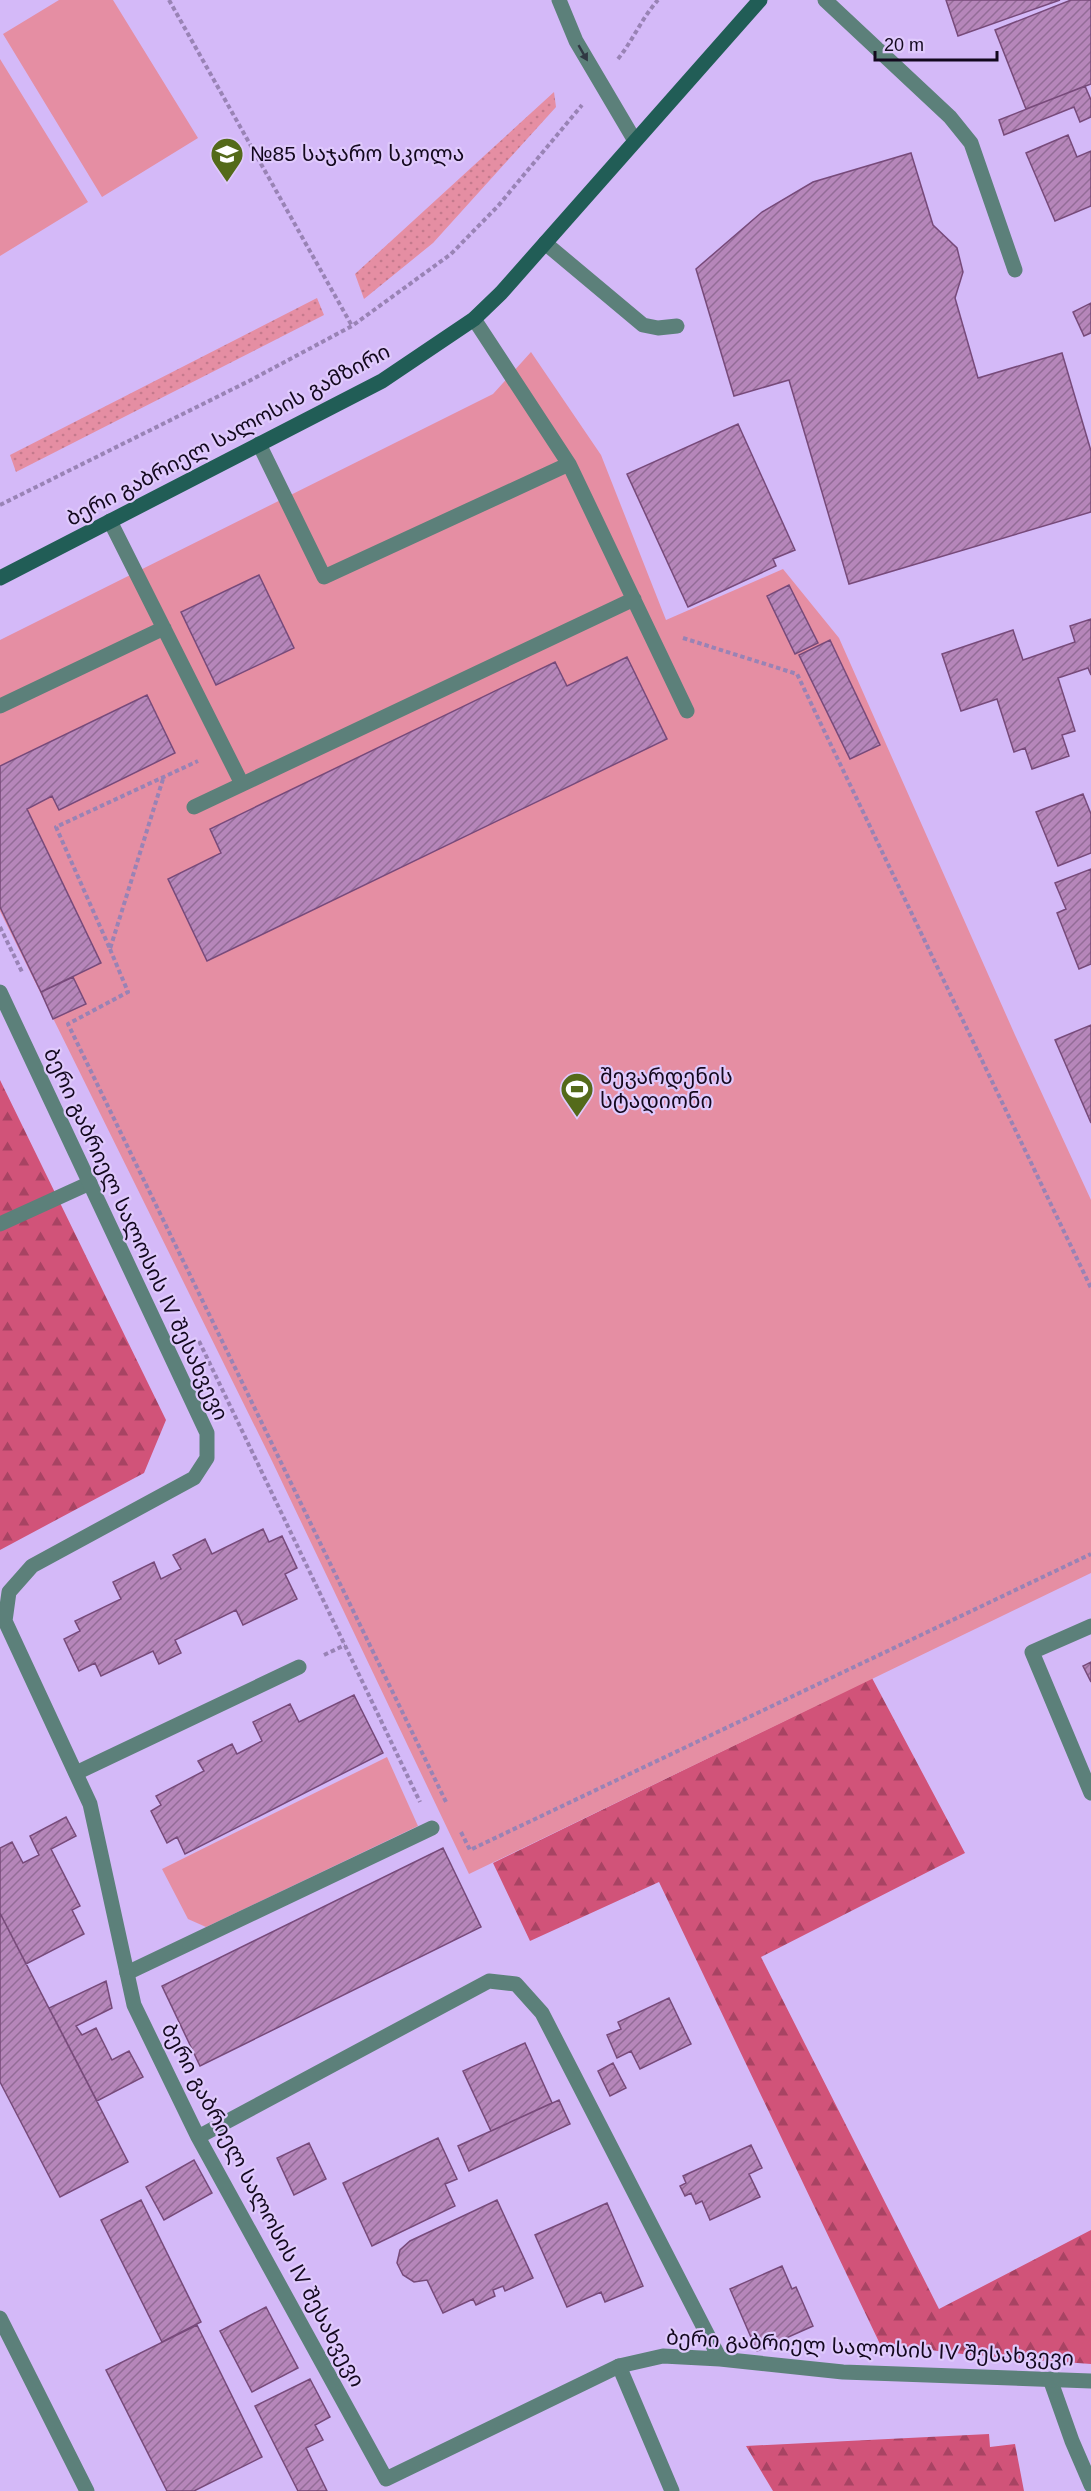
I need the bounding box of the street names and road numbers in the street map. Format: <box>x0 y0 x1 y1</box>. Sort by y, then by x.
street label: ბერი გაბრიელ სალოსის გამზირი <box>62 339 394 532</box>
street label: ბერი გაბრიელ სალოსის IV შესახვევი <box>38 1044 233 1425</box>
street label: ბერი გაბრიელ სალოსის IV შესახვევი <box>156 2019 369 2391</box>
street label: ბერი გაბრიელ სალოსის IV შესახვევი <box>665 2325 1075 2372</box>

